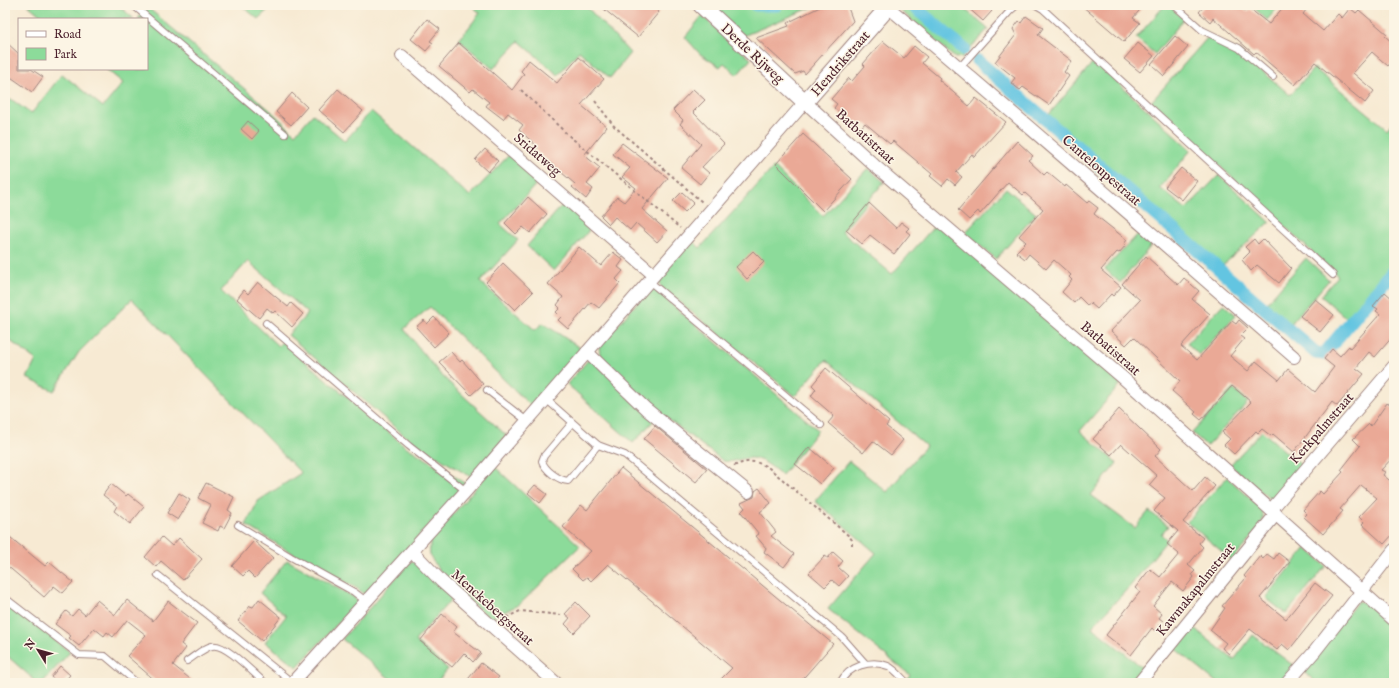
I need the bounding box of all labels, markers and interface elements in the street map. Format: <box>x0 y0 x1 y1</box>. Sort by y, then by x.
legend <box>18 18 148 70</box>
street label: Derde Rijweg <box>717 20 788 88</box>
text: Road <box>54 27 82 42</box>
street label: Hendrikstraat <box>807 27 874 100</box>
text: Park <box>54 47 77 62</box>
street label: Batbatistraat <box>832 105 899 168</box>
street label: Sridatweg <box>510 129 565 181</box>
street label: Canteloupestraat <box>1058 131 1145 210</box>
street label: Batbatistraat <box>1077 318 1144 380</box>
street label: Kerkpalmstraat <box>1286 389 1358 468</box>
street label: Kawmakapalmstraat <box>1152 539 1239 640</box>
street label: Menckebergstraat <box>447 566 538 650</box>
north arrow <box>18 630 58 670</box>
text: N <box>22 636 40 653</box>

